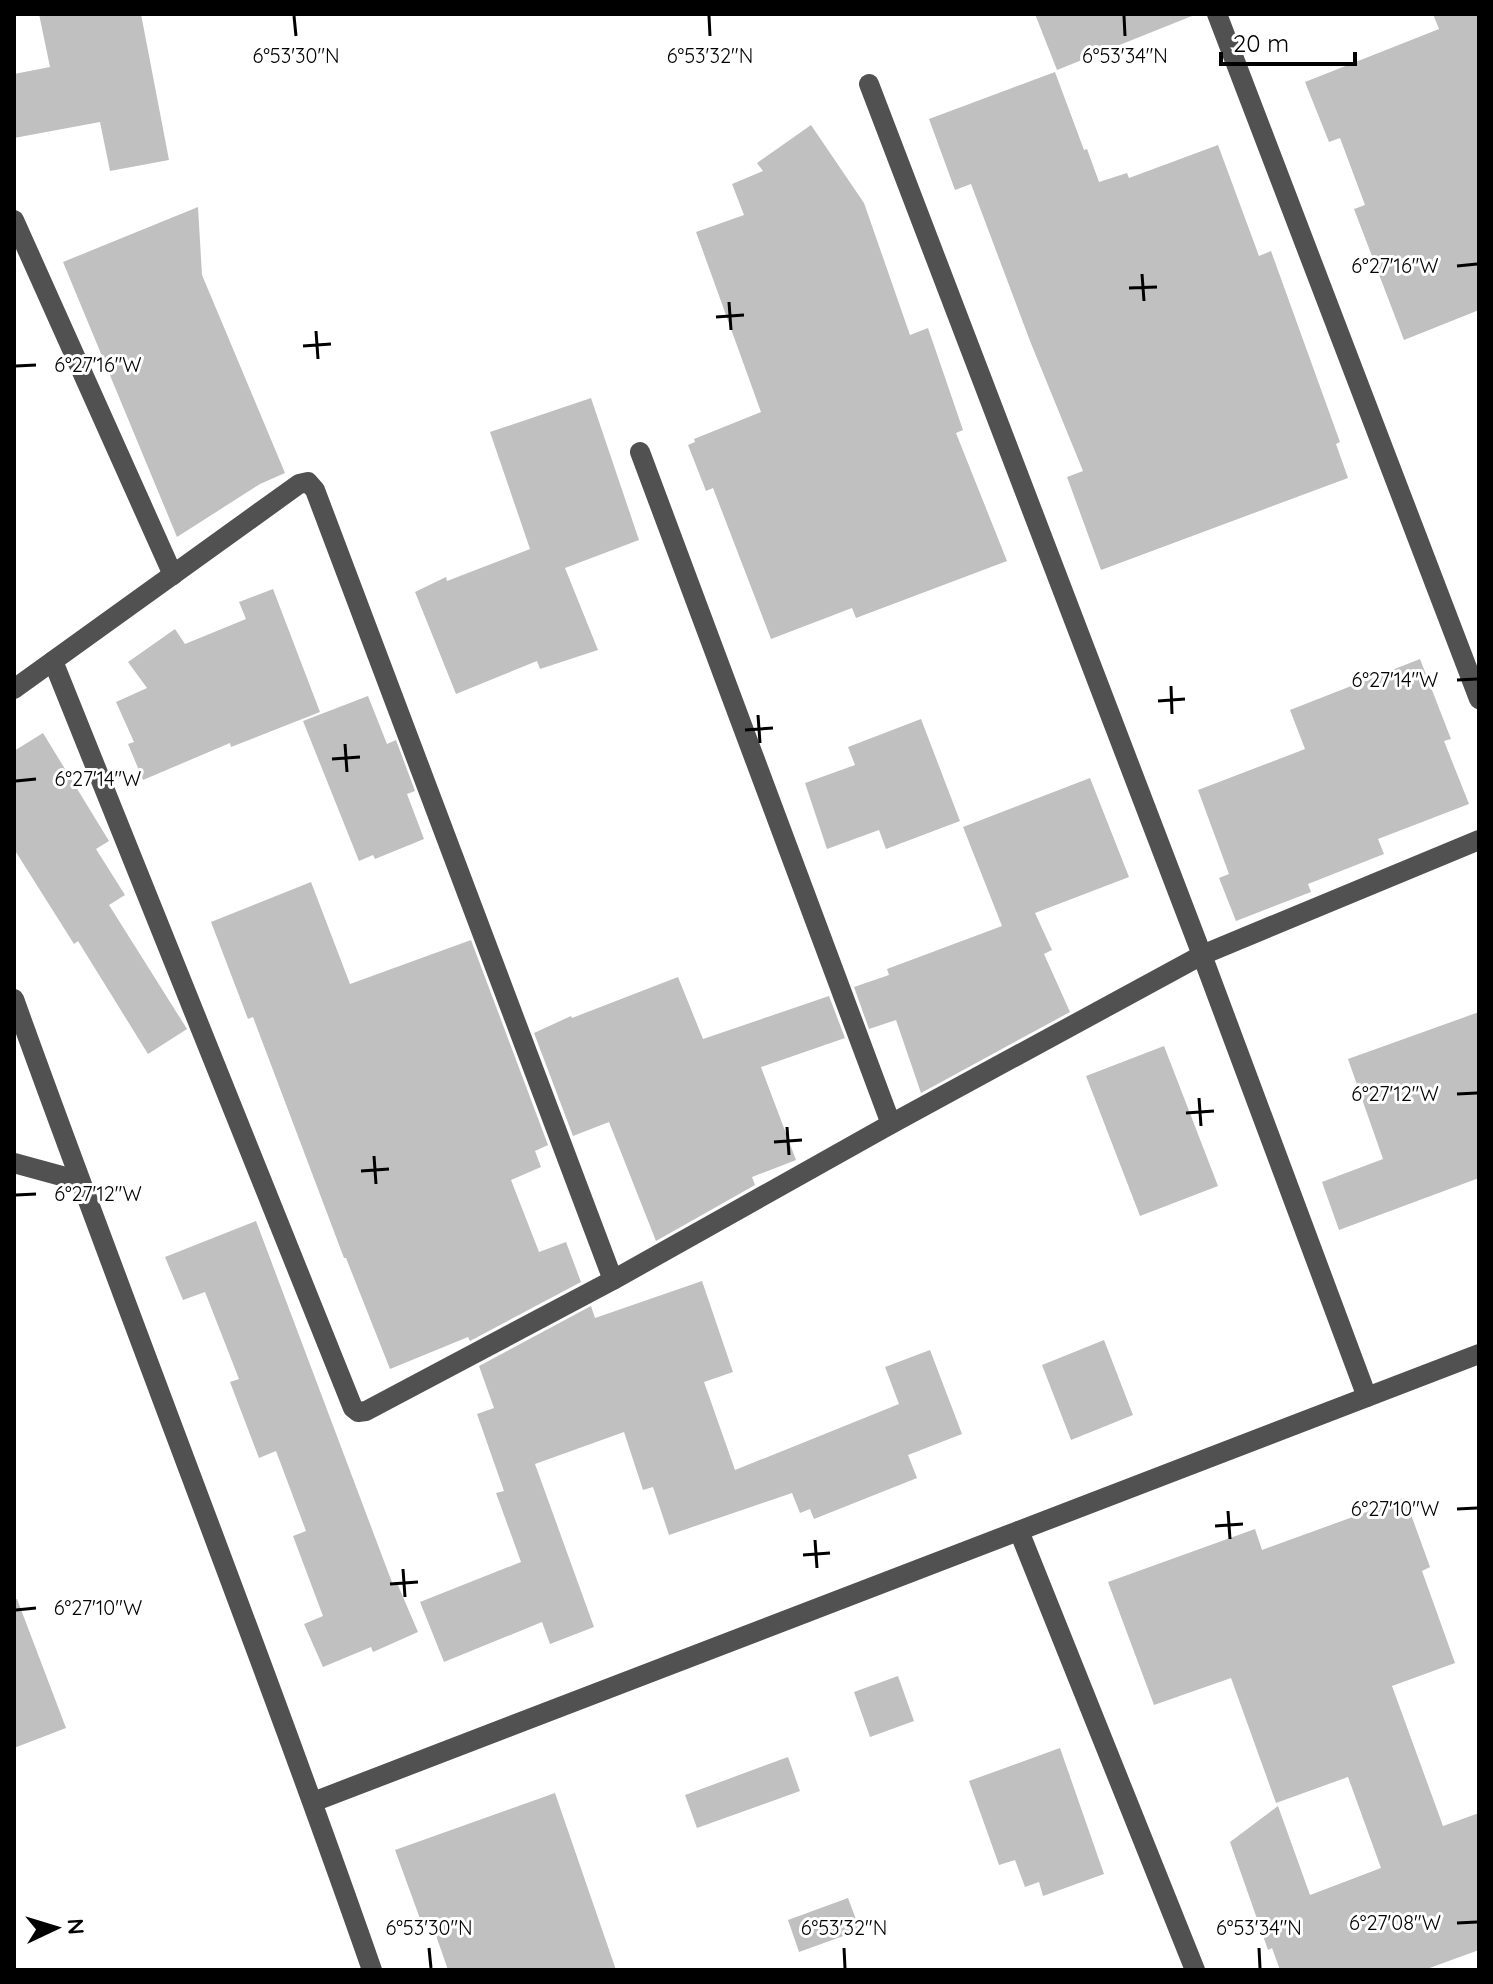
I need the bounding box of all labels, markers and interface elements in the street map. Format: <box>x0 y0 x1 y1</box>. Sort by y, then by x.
scale bar <box>1221 16 1355 66</box>
text: 20 m <box>1233 28 1289 58</box>
text: 6°53'30"N <box>252 43 340 68</box>
text: 6°53'32"N <box>667 43 753 68</box>
text: 6°53'34"N <box>1082 43 1168 68</box>
text: 6°27'16"W <box>1351 253 1439 278</box>
text: 6°27'16"W <box>54 352 142 377</box>
text: 6°27'14"W <box>1352 667 1438 692</box>
text: 6°27'14"W <box>55 766 141 791</box>
text: 6°27'12"W <box>1351 1081 1439 1106</box>
text: 6°27'12"W <box>54 1181 142 1206</box>
text: 6°27'10"W <box>1351 1496 1439 1521</box>
text: 6°27'10"W <box>54 1595 142 1620</box>
north arrow <box>16 1888 96 1968</box>
text: 6°27'08"W <box>1349 1910 1441 1935</box>
text: 6°53'30"N <box>385 1915 473 1940</box>
text: 6°53'32"N <box>801 1915 887 1940</box>
text: 6°53'34"N <box>1216 1915 1302 1940</box>
text: N <box>61 1918 90 1936</box>

